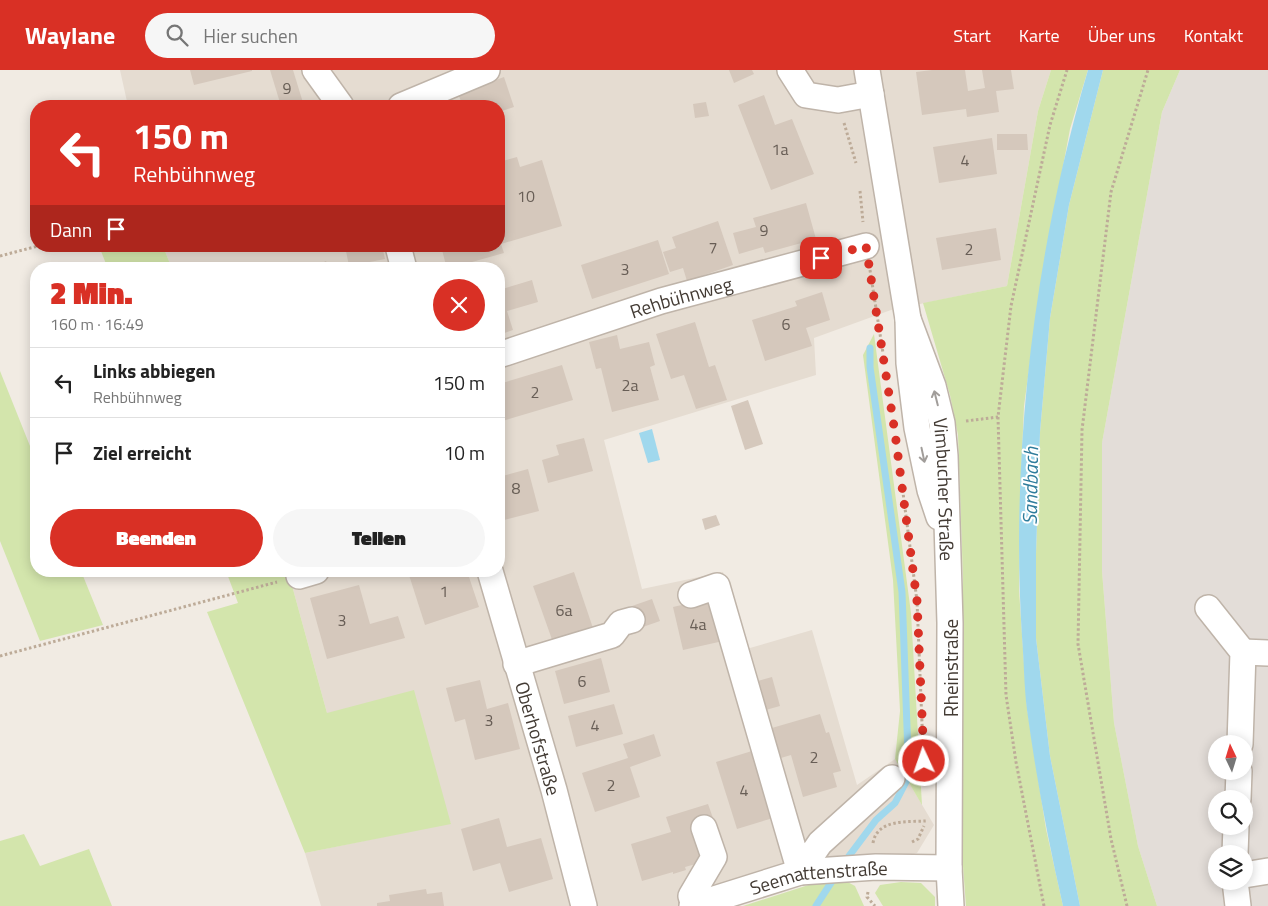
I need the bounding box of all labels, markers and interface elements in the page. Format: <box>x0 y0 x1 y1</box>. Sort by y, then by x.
search box <box>145 13 495 58</box>
text: Waylane <box>25 17 115 53</box>
icon: search <box>163 21 191 49</box>
text: Hier suchen <box>203 21 298 50</box>
text: Start <box>953 22 991 49</box>
text: Karte <box>1019 22 1060 49</box>
text: Über uns <box>1088 22 1156 49</box>
text: Kontakt <box>1184 22 1243 49</box>
house number: 9 <box>283 76 292 100</box>
text: 150 m <box>133 109 229 163</box>
icon: left <box>50 120 115 185</box>
house number: 1a <box>772 137 788 161</box>
house number: 4 <box>961 148 970 172</box>
text: Rehbühnweg <box>133 157 255 191</box>
house number: 10 <box>517 184 535 208</box>
text: Dann <box>50 215 92 244</box>
icon: arrive <box>102 215 130 243</box>
house number: 9 <box>760 218 769 242</box>
house number: 7 <box>709 235 717 259</box>
pin <box>800 237 842 279</box>
house number: 2 <box>965 237 973 261</box>
icon: arrive <box>807 244 835 272</box>
house number: 3 <box>621 257 629 281</box>
street label: Rehbühnweg <box>626 268 735 325</box>
text: 2 Min. <box>50 270 133 316</box>
button: close <box>433 279 485 331</box>
text: 160 m · 16:49 <box>50 312 144 336</box>
house number: 6 <box>782 312 791 336</box>
text: Links abbiegen <box>93 356 216 385</box>
text: 150 m <box>433 368 485 397</box>
icon: left <box>50 369 78 397</box>
house number: 2a <box>622 373 638 397</box>
house number: 2 <box>531 380 539 404</box>
text: Rehbühnweg <box>93 385 182 409</box>
one-way arrow <box>931 390 940 406</box>
street label: Vimbucher Straße <box>927 416 963 561</box>
text: Ziel erreicht <box>93 438 191 467</box>
text: 10 m <box>444 438 485 467</box>
icon: arrive <box>50 439 78 467</box>
one-way arrow <box>919 446 928 462</box>
water label: Sandbach <box>1014 446 1046 525</box>
house number: 8 <box>512 476 521 500</box>
button: Beenden <box>50 509 263 567</box>
button: Teilen <box>273 509 485 567</box>
house number: 1 <box>440 579 448 603</box>
house number: 6a <box>556 598 572 622</box>
house number: 3 <box>338 608 346 632</box>
house number: 4a <box>690 612 706 636</box>
street label: Rheinstraße <box>936 619 965 717</box>
house number: 6 <box>578 669 587 693</box>
street label: Oberhofstraße <box>508 678 569 798</box>
house number: 3 <box>485 708 493 732</box>
house number: 4 <box>591 713 600 737</box>
position arrow <box>897 734 949 786</box>
north arrow <box>1208 735 1252 780</box>
map controls <box>1208 735 1253 890</box>
house number: 2 <box>810 745 818 769</box>
house number: 2 <box>607 773 615 797</box>
house number: 4 <box>740 778 749 802</box>
button: search <box>1208 790 1253 835</box>
button: layers <box>1208 845 1253 890</box>
street label: Seemattenstraße <box>746 852 888 902</box>

